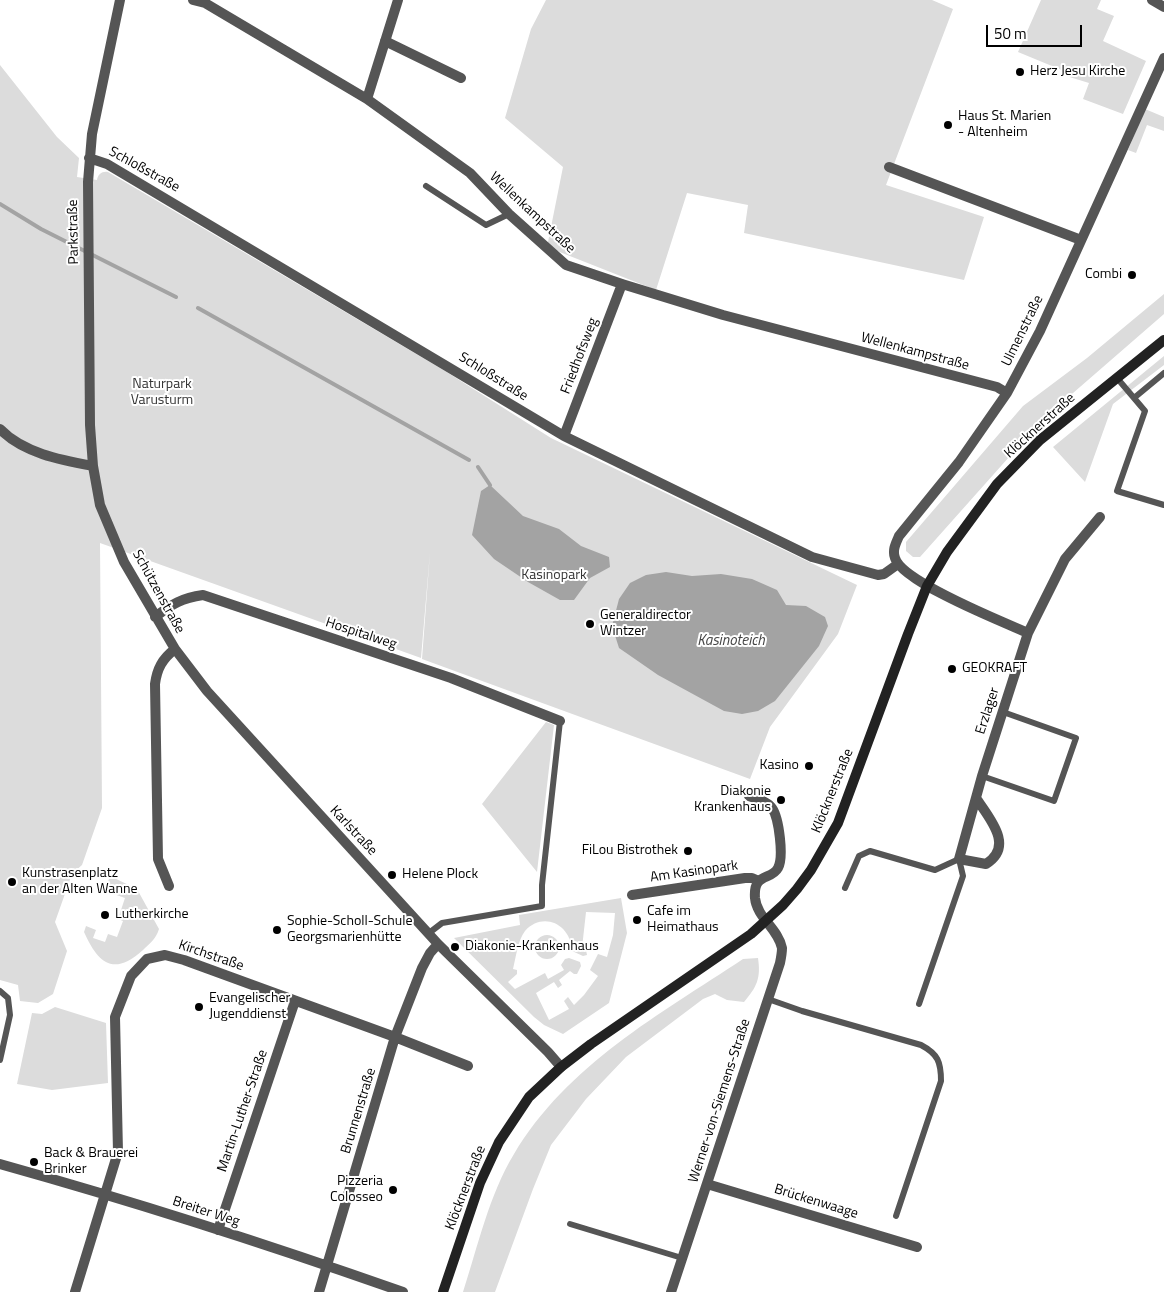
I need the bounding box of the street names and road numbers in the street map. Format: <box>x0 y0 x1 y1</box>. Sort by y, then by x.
street label: Schloßstraße <box>106 144 182 196</box>
street label: Wellenkampstraße <box>486 169 578 257</box>
street label: Parkstraße <box>65 199 83 265</box>
street label: Ulmenstraße <box>999 293 1047 369</box>
street label: Friedhofsweg <box>558 315 602 397</box>
street label: Wellenkampstraße <box>859 329 971 375</box>
street label: Schloßstraße <box>455 349 531 405</box>
street label: Klöcknerstraße <box>1001 390 1079 462</box>
street label: Schützenstraße <box>128 547 188 637</box>
street label: Hospitalweg <box>323 615 399 653</box>
street label: Erzlager <box>973 685 1003 737</box>
street label: Klöcknerstraße <box>809 746 857 836</box>
street label: Karlstraße <box>326 803 380 859</box>
street label: Am Kasinopark <box>649 858 739 886</box>
street label: Kirchstraße <box>176 937 246 975</box>
street label: Werner-von-Siemens-Straße <box>686 1017 754 1185</box>
street label: Martin-Luther-Straße <box>214 1048 272 1174</box>
street label: Brunnenstraße <box>338 1066 380 1156</box>
street label: Klöcknerstraße <box>442 1143 490 1233</box>
street label: Brückenwaage <box>772 1181 860 1223</box>
street label: Breiter Weg <box>170 1193 242 1231</box>

